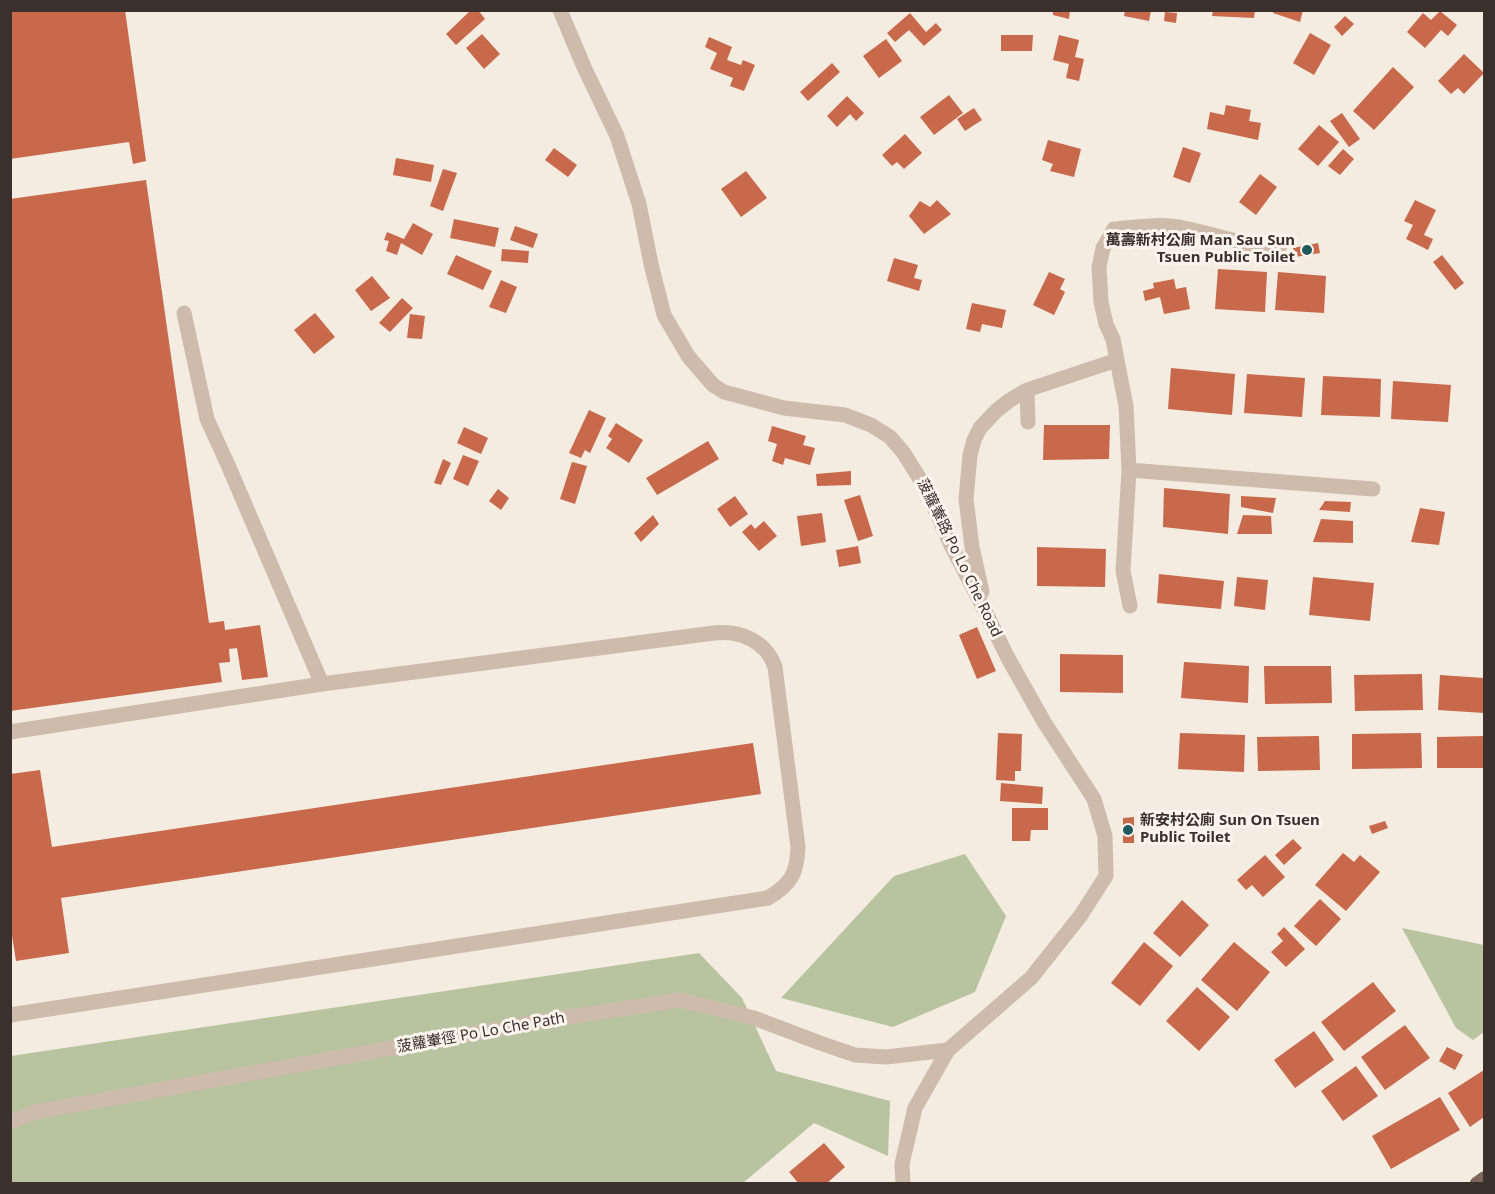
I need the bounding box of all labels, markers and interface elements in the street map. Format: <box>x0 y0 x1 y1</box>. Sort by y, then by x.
place label: 萬壽新村公廁 Man Sau Sun Tsuen Public Toilet <box>1106 232 1295 267</box>
marker: 萬壽新村公廁 Man Sau Sun Tsuen Public Toilet <box>1300 243 1314 257</box>
street label: 菠蘿輋路 Po Lo Che Road <box>913 476 1005 640</box>
place label: 新安村公廁 Sun On Tsuen Public Toilet <box>1140 812 1320 847</box>
marker: 新安村公廁 Sun On Tsuen Public Toilet <box>1121 823 1135 837</box>
street label: 菠蘿輋徑 Po Lo Che Path <box>396 1009 566 1057</box>

